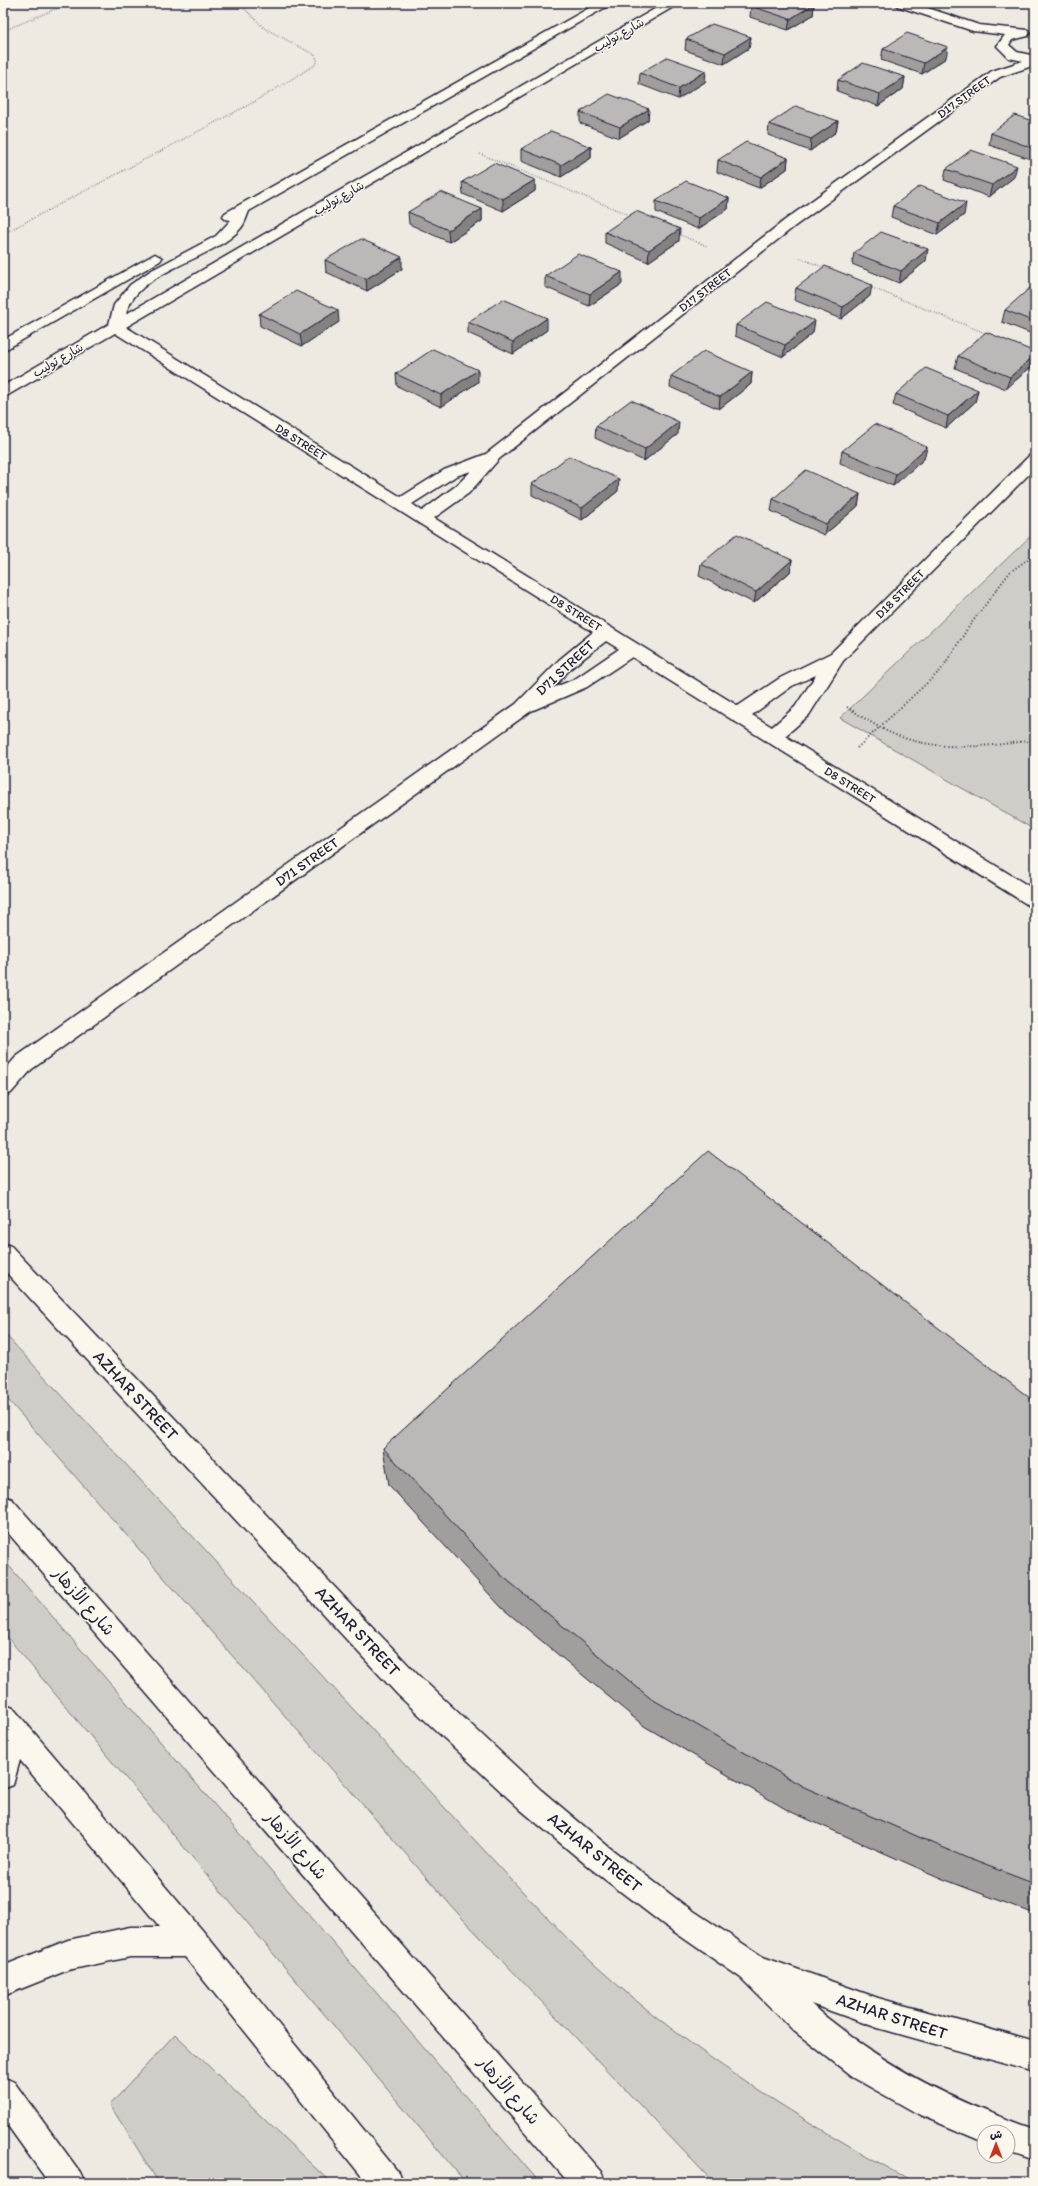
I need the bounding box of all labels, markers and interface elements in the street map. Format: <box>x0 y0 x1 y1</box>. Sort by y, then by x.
street label: شارع توليب <box>591 15 648 57</box>
street label: D17 STREET <box>934 73 994 121</box>
street label: شارع توليب <box>311 178 368 220</box>
street label: D17 STREET <box>676 265 734 315</box>
street label: شارع توليب <box>30 340 87 382</box>
street label: D8 STREET <box>273 421 330 463</box>
street label: D18 STREET <box>873 566 928 621</box>
street label: D8 STREET <box>548 592 605 634</box>
street label: D71 STREET <box>532 637 598 699</box>
street label: D8 STREET <box>822 764 879 806</box>
street label: D71 STREET <box>272 834 342 890</box>
street label: AZHAR STREET <box>89 1346 183 1444</box>
street label: شارع الأزهار <box>47 1561 120 1641</box>
street label: AZHAR STREET <box>311 1582 405 1680</box>
street label: شارع الأزهار <box>259 1805 332 1885</box>
street label: AZHAR STREET <box>544 1808 646 1896</box>
street label: AZHAR STREET <box>834 1989 950 2043</box>
street label: شارع الأزهار <box>472 2050 545 2130</box>
north arrow <box>976 2124 1016 2164</box>
text: ش <box>990 2128 1002 2141</box>

